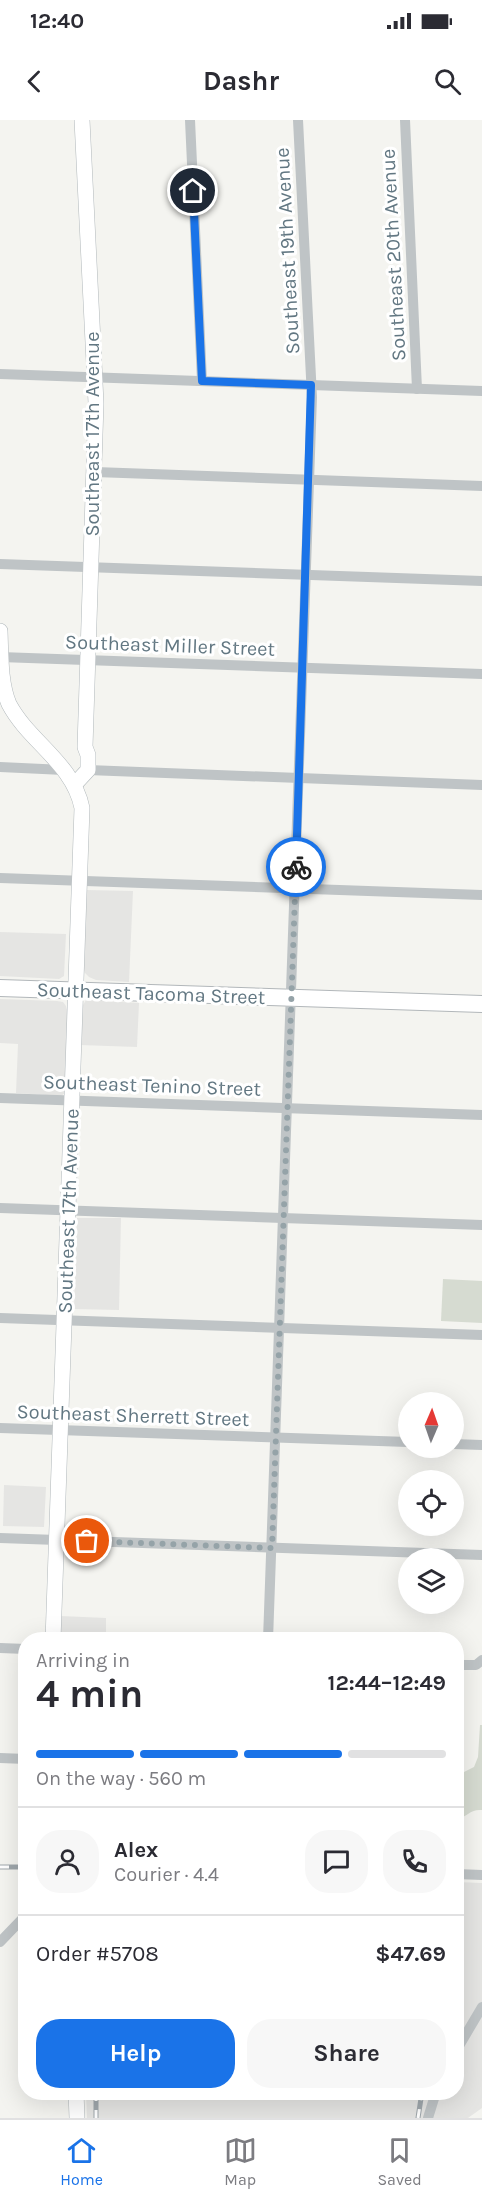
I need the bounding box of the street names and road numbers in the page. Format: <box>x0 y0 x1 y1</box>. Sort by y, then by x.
street label: Southeast 19th Avenue <box>271 147 304 355</box>
street label: Southeast 20th Avenue <box>376 148 411 362</box>
street label: Southeast 17th Avenue <box>81 332 104 536</box>
street label: Southeast Miller Street <box>65 630 276 661</box>
street label: Southeast Tacoma Street <box>36 978 266 1009</box>
street label: Southeast Tenino Street <box>43 1070 262 1101</box>
street label: Southeast 17th Avenue <box>53 1108 84 1314</box>
street label: Southeast Sherrett Street <box>16 1400 250 1431</box>

